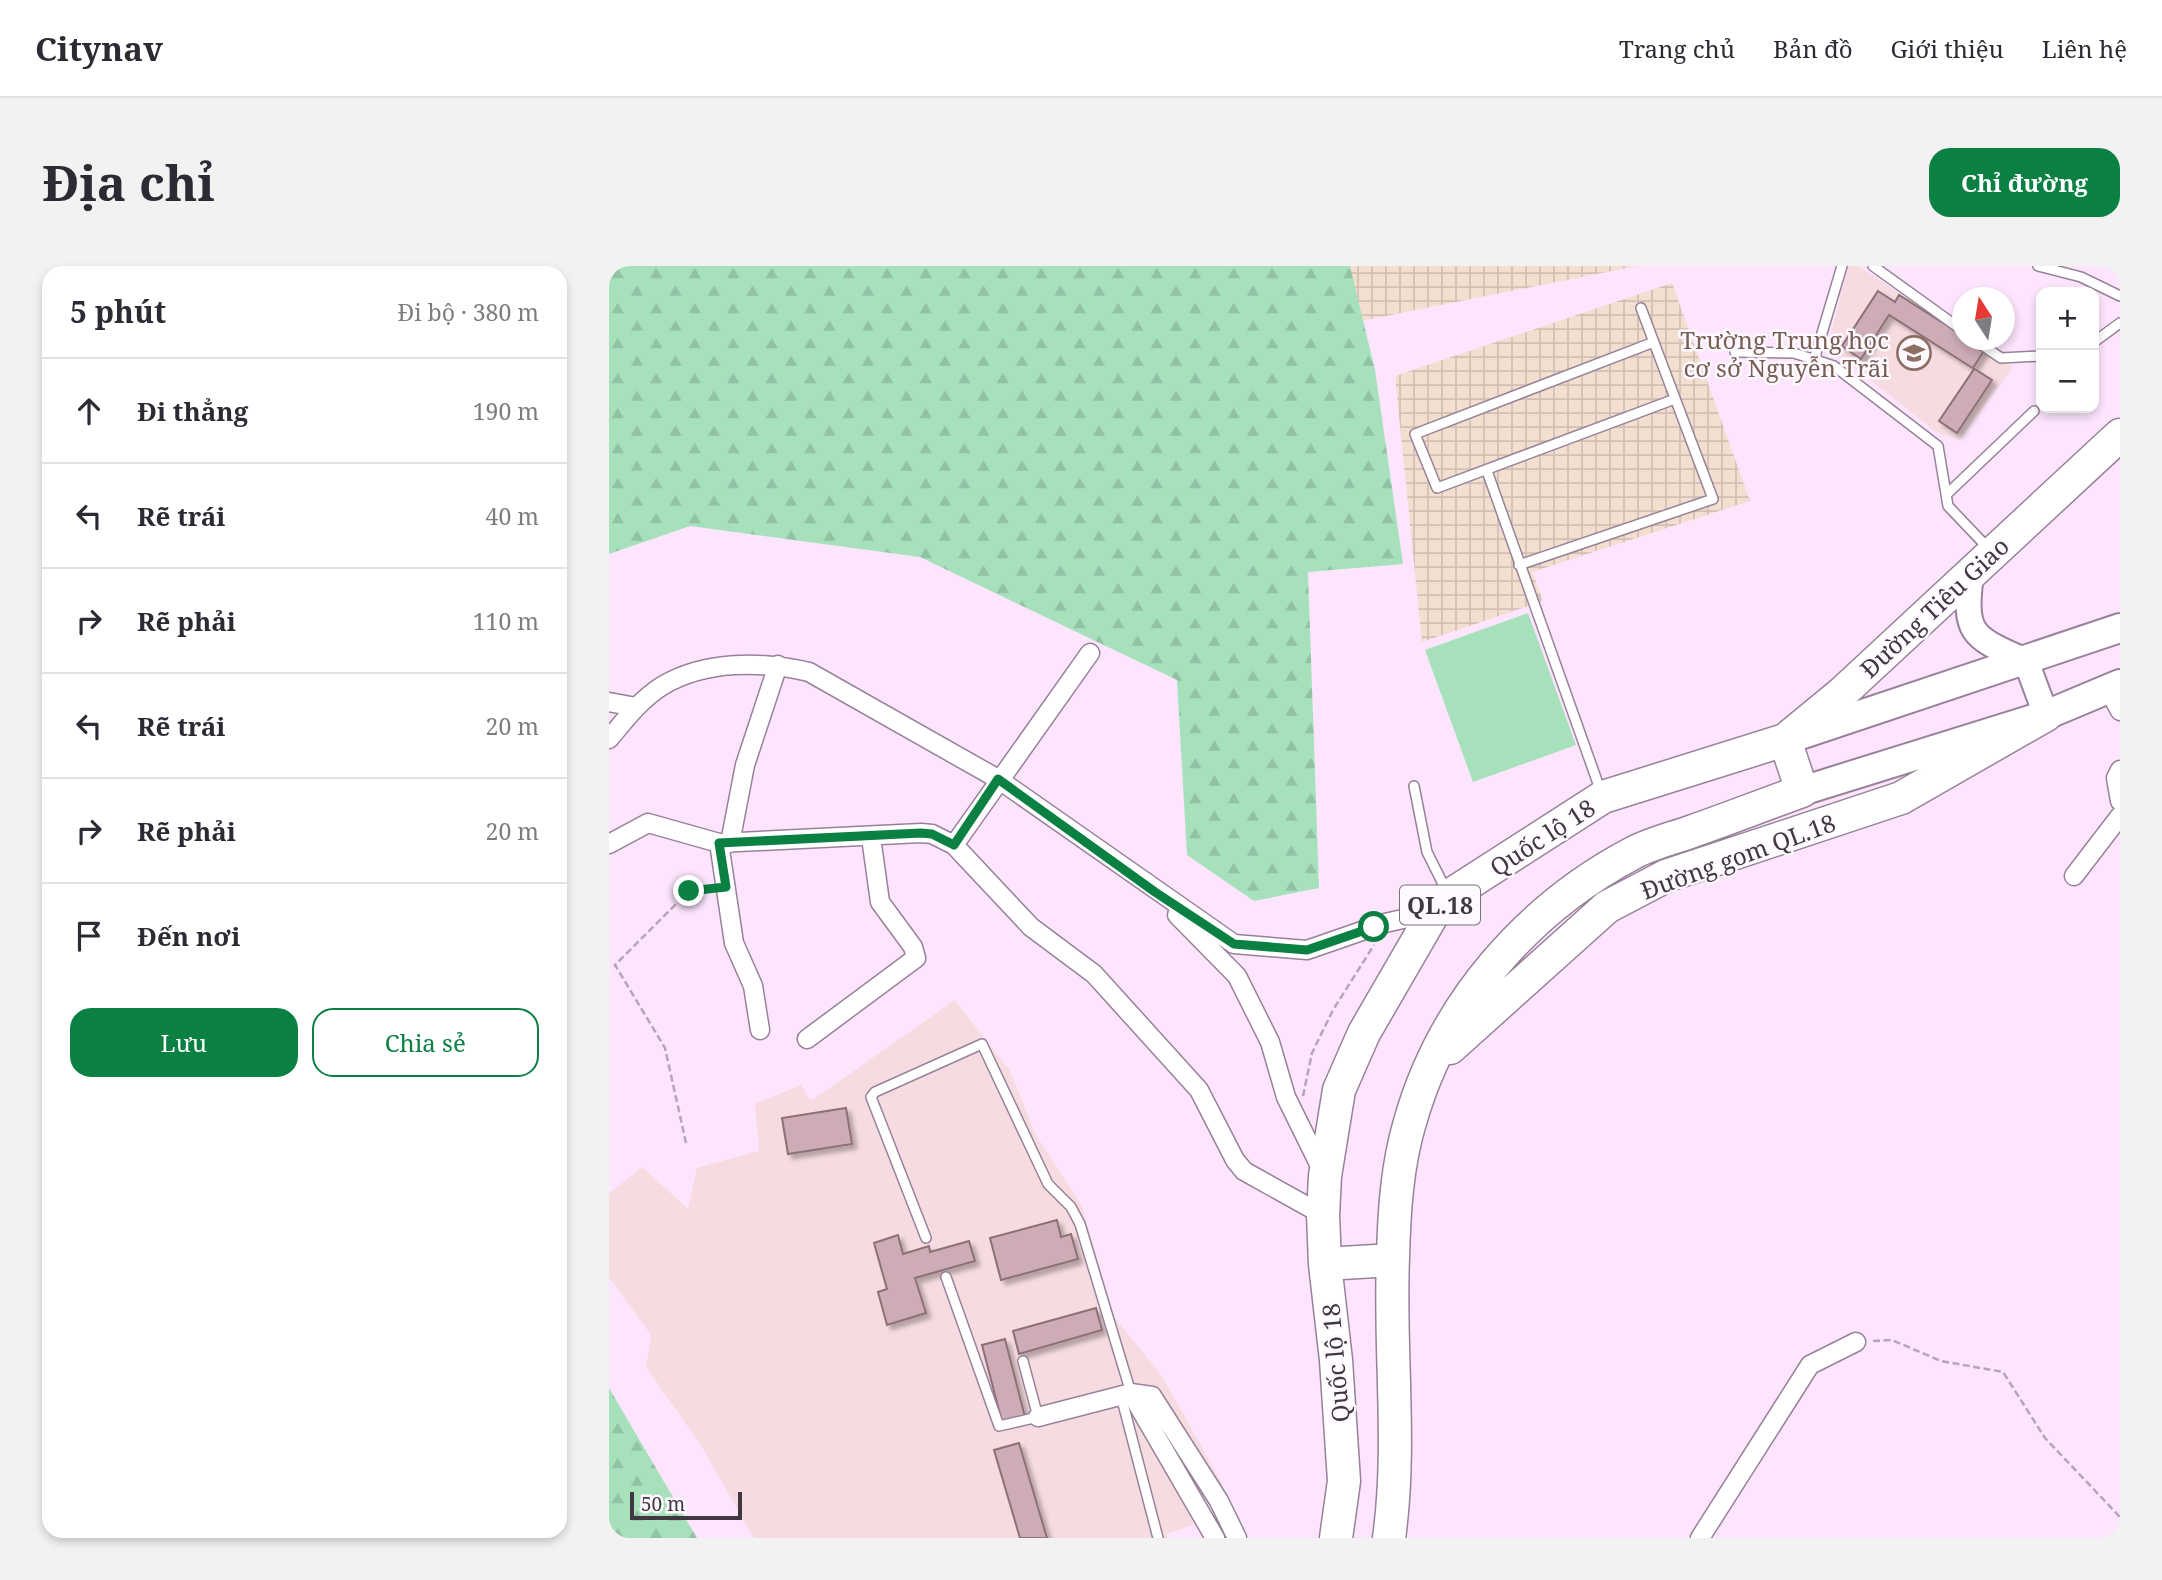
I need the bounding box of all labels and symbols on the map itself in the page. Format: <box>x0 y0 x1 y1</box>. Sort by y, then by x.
north arrow <box>1952 287 2015 350</box>
place label: Trường Trung học cơ sở Nguyễn Trãi <box>1680 323 1889 384</box>
school or university icon: Trường Trung học cơ sở Nguyễn Trãi <box>1895 334 1933 372</box>
street label: Đường Tiêu Giao <box>1852 529 2016 685</box>
street label: Quốc lộ 18 <box>1483 791 1601 883</box>
street label: Đường gom QL.18 <box>1636 806 1840 906</box>
route end <box>673 875 704 906</box>
road number: QL.18 <box>1400 886 1480 925</box>
route start <box>1358 911 1389 942</box>
street label: Quốc lộ 18 <box>1313 1302 1357 1424</box>
scale bar <box>630 1489 742 1521</box>

